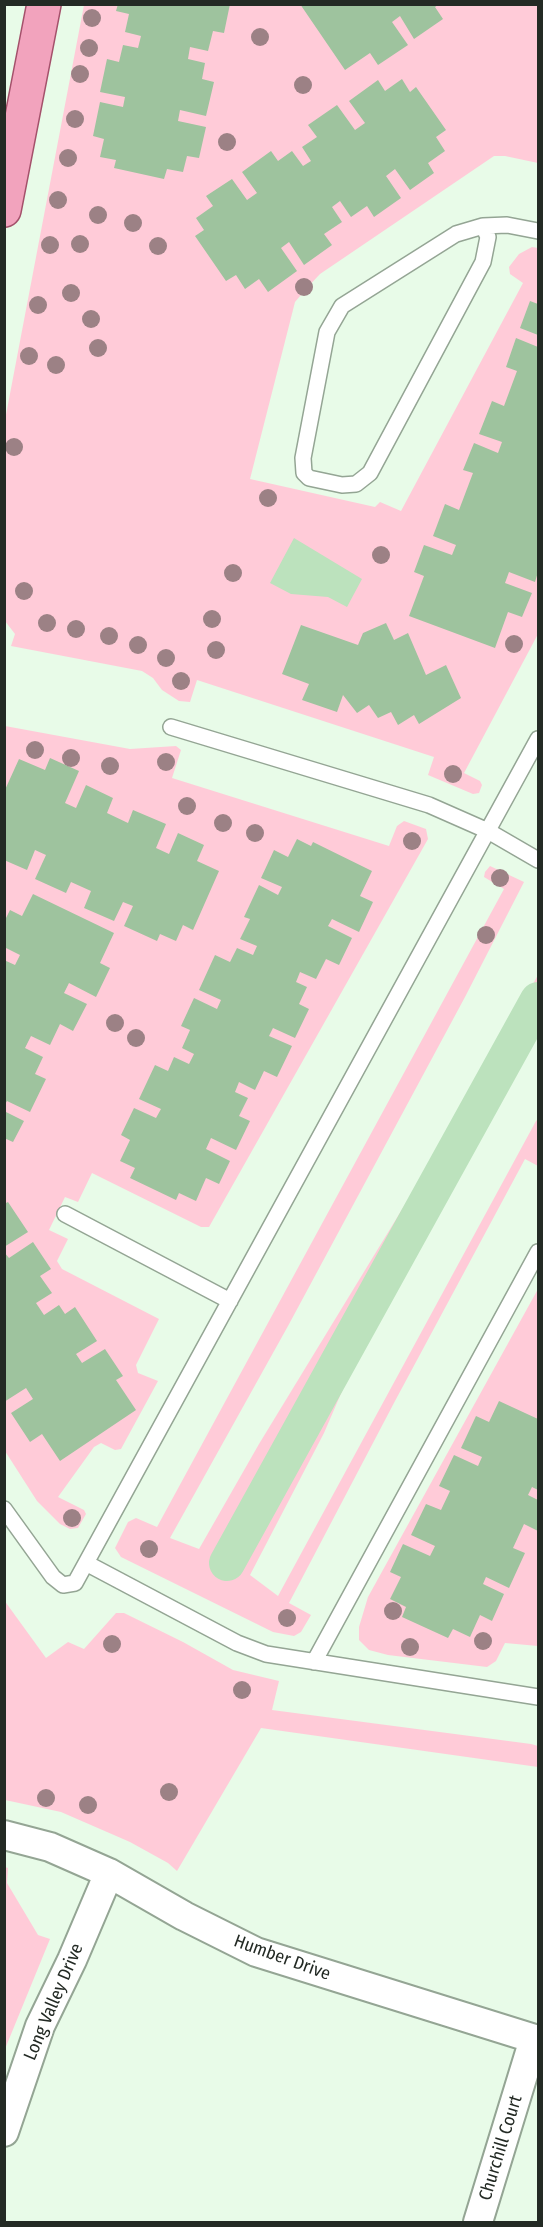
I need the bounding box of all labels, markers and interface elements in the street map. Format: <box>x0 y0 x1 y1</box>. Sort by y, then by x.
street label: Humber Drive <box>231 1931 333 1985</box>
street label: Long Valley Drive <box>20 1940 88 2064</box>
street label: Churchill Court <box>475 2093 527 2203</box>

